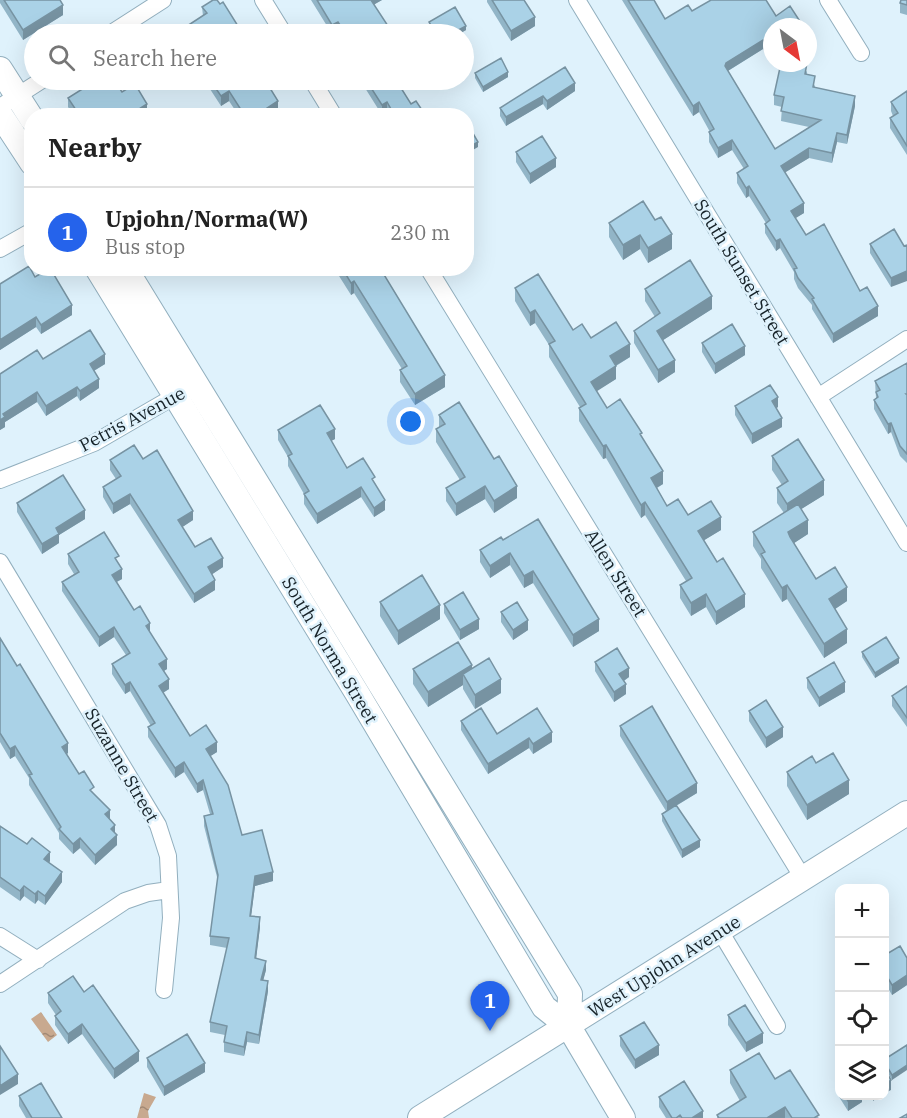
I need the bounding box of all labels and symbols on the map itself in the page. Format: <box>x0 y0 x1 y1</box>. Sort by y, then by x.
north arrow <box>763 18 817 72</box>
street label: South Sunset Street <box>689 195 795 349</box>
street label: Petris Avenue <box>75 381 189 457</box>
your location <box>396 407 425 436</box>
street label: Allen Street <box>580 525 652 621</box>
street label: South Norma Street <box>277 572 383 728</box>
street label: Suzanne Street <box>80 704 164 826</box>
street label: West Upjohn Avenue <box>583 910 745 1022</box>
pin: 1 <box>470 982 510 1031</box>

